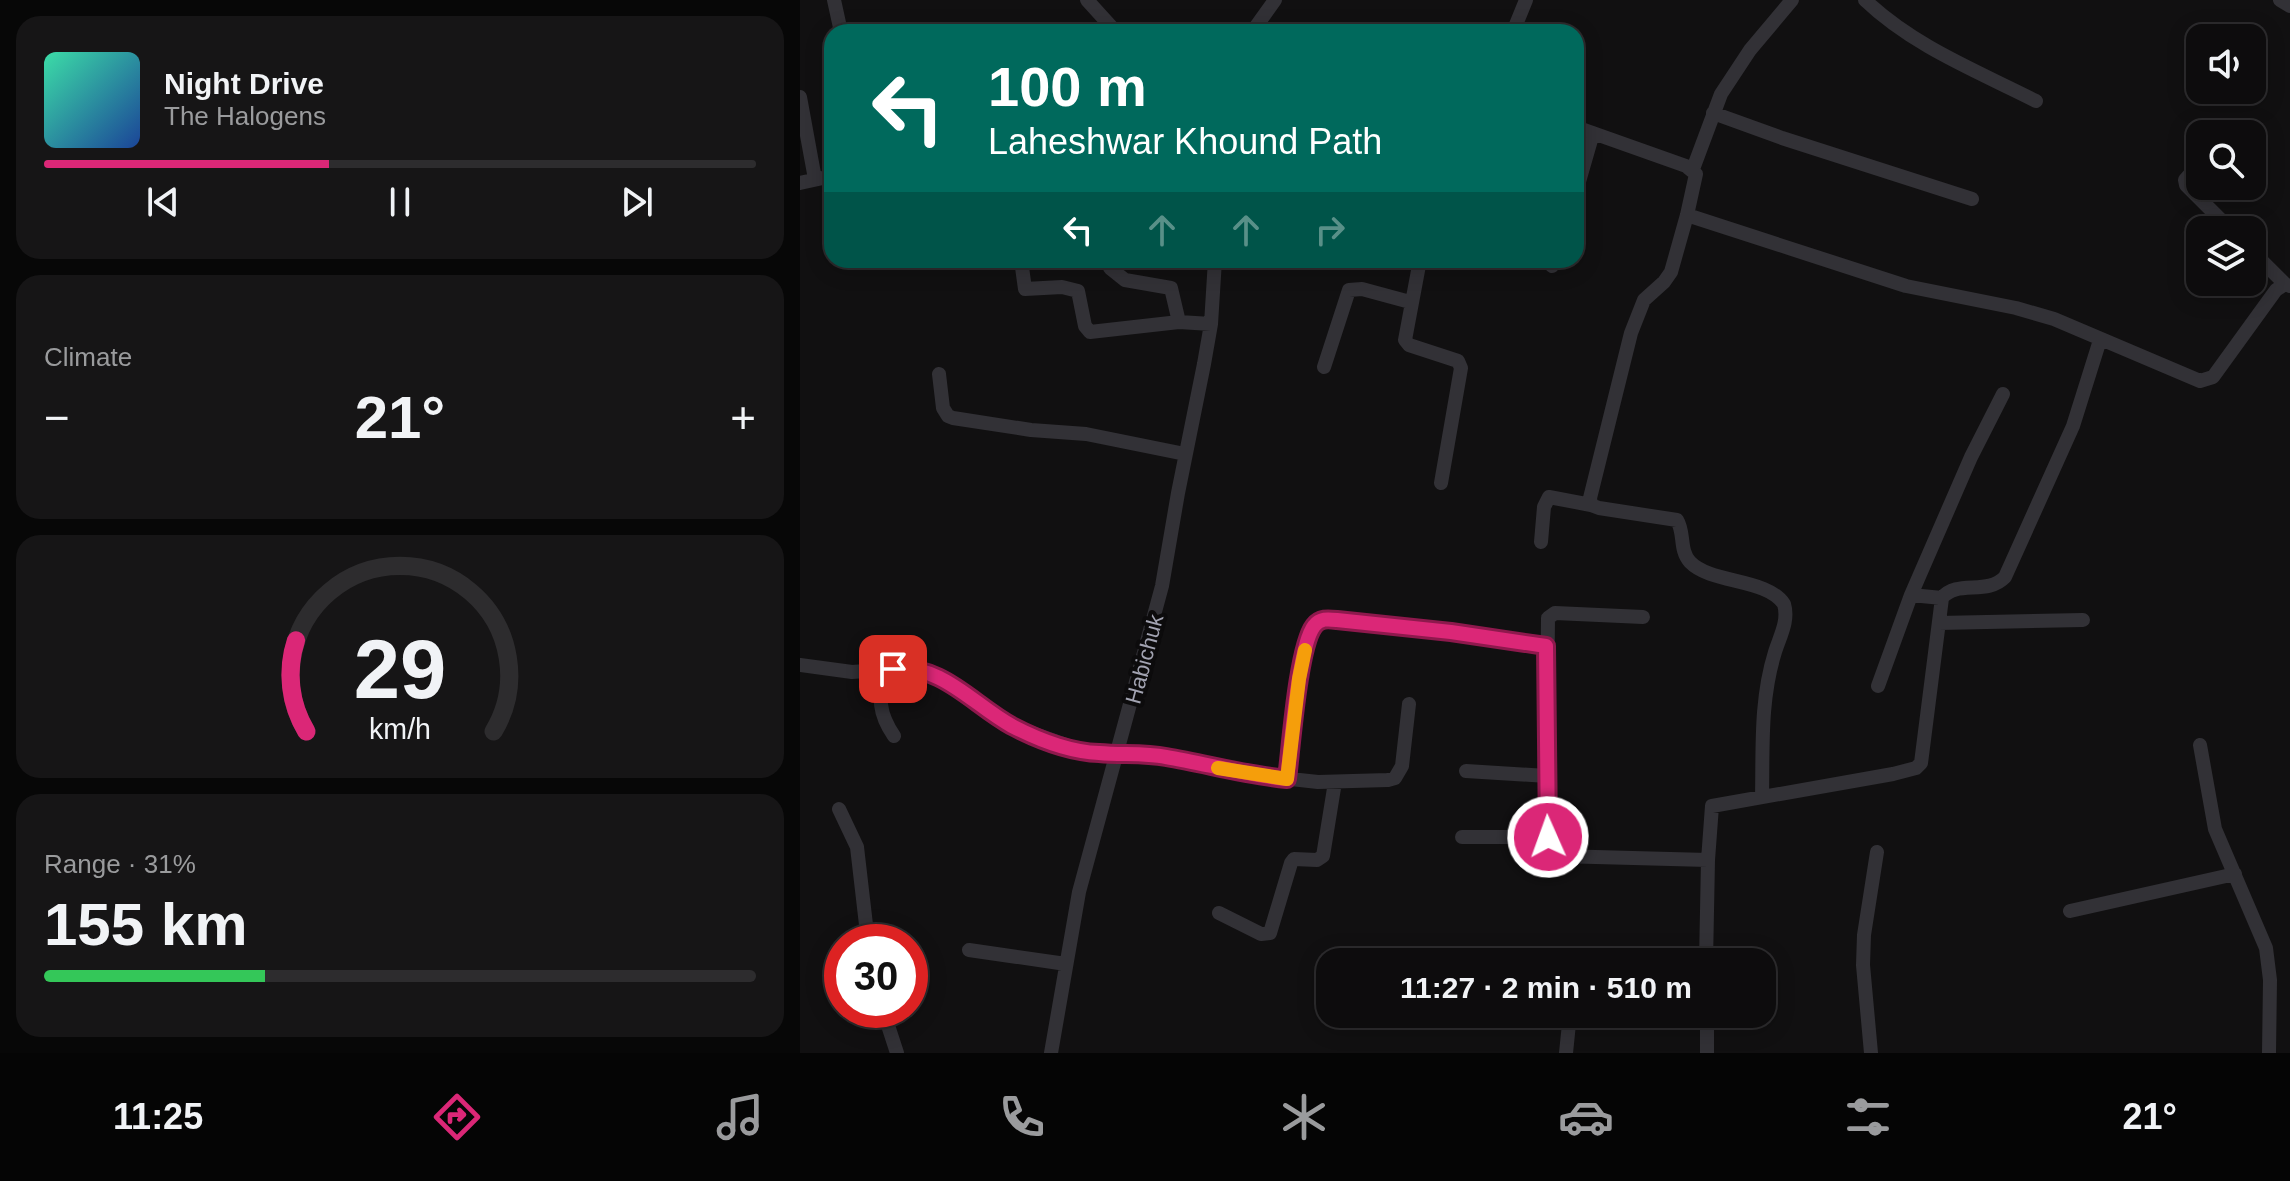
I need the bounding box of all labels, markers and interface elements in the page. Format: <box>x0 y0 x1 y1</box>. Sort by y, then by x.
map controls <box>2186 24 2266 296</box>
button: sound <box>2186 24 2266 104</box>
text: 100 m <box>988 55 1147 118</box>
icon: left <box>856 56 960 160</box>
text: Night Drive <box>164 67 324 100</box>
text: The Halogens <box>164 101 326 131</box>
button: search <box>2186 120 2266 200</box>
text: Laheshwar Khound Path <box>988 121 1382 162</box>
icon: previous <box>141 180 185 224</box>
icon: pause <box>378 180 422 224</box>
icon: next <box>615 180 659 224</box>
icon: left <box>1056 208 1100 252</box>
icon: ahead <box>1140 208 1184 252</box>
icon: ahead <box>1224 208 1268 252</box>
icon: right <box>1308 208 1352 252</box>
button: layers <box>2186 216 2266 296</box>
text: Climate <box>44 342 132 372</box>
text: 21° <box>355 384 445 451</box>
text: − <box>44 393 70 442</box>
text: + <box>730 393 756 442</box>
street label: Habichuk <box>1121 611 1169 707</box>
text: 29 <box>354 623 446 716</box>
pin <box>859 635 927 703</box>
icon: arrive <box>871 647 915 691</box>
text: km/h <box>369 713 431 745</box>
position arrow <box>1506 795 1590 879</box>
text: Range · 31% <box>44 849 196 879</box>
text: 155 km <box>44 891 248 958</box>
speed limit sign: 30 <box>824 924 928 1028</box>
text: 11:27 · 2 min · 510 m <box>1400 971 1692 1004</box>
icon: directions <box>429 1089 485 1145</box>
icon: music <box>712 1089 768 1145</box>
icon: phone <box>994 1089 1050 1145</box>
icon: climate <box>1276 1089 1332 1145</box>
icon: car <box>1558 1089 1614 1145</box>
icon: filters <box>1840 1089 1896 1145</box>
text: 11:25 <box>113 1096 203 1137</box>
text: 21° <box>2122 1096 2177 1137</box>

